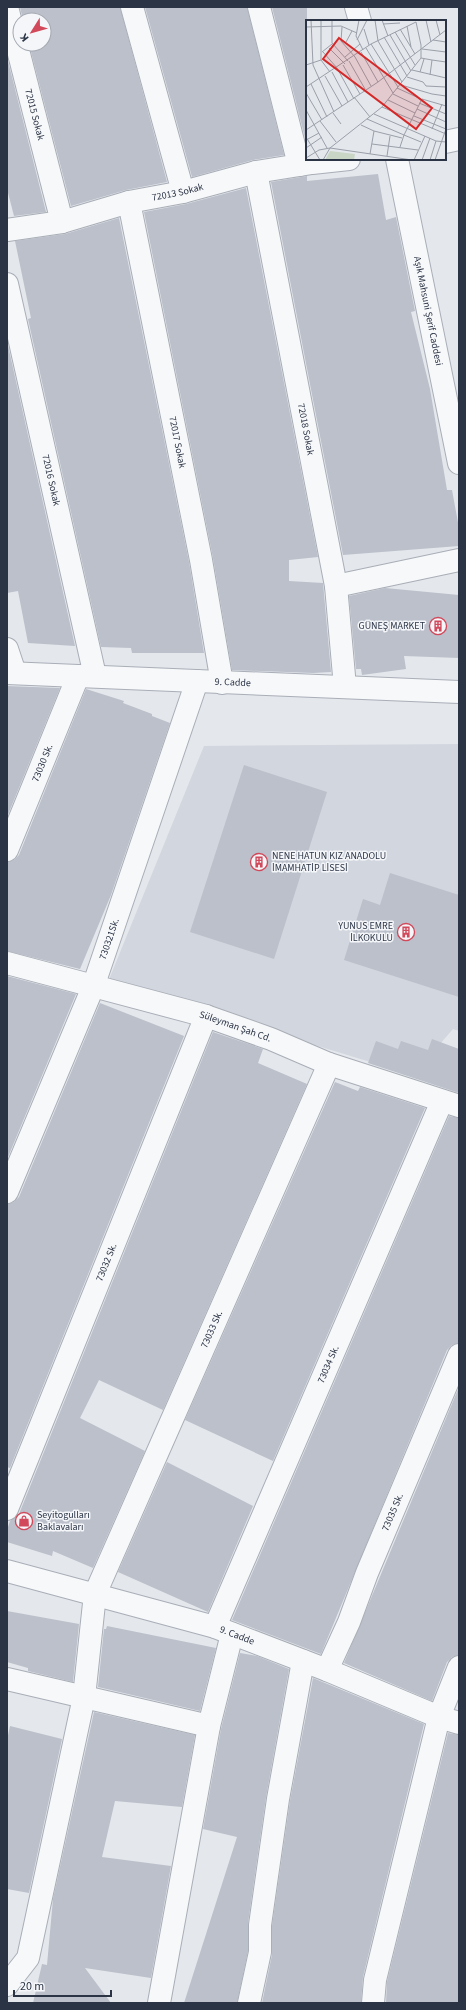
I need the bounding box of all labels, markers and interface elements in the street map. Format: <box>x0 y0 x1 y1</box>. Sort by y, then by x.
north arrow <box>12 12 52 52</box>
inset map <box>306 20 446 160</box>
text: K <box>16 30 32 45</box>
street label: 72015 Sokak <box>21 87 48 142</box>
street label: 72013 Sokak <box>151 180 205 205</box>
street label: Aşık Mahsuni Şerif Caddesi <box>410 255 446 367</box>
street label: 72018 Sokak <box>294 402 318 456</box>
street label: 72017 Sokak <box>165 415 189 469</box>
street label: 72016 Sokak <box>38 453 64 507</box>
building icon: GÜNEŞ MARKET <box>428 616 448 636</box>
place label: GÜNEŞ MARKET <box>358 619 426 633</box>
street label: 9. Cadde <box>214 675 251 690</box>
street label: 73030 Sk. <box>29 742 57 784</box>
place label: NENE HATUN KIZ ANADOLU İMAMHATİP LİSESİ <box>272 849 386 875</box>
building icon: NENE HATUN KIZ ANADOLU İMAMHATİP LİSESİ <box>249 852 269 872</box>
street label: 730321Sk. <box>96 916 123 962</box>
place label: YUNUS EMRE İLKOKULU <box>337 919 393 945</box>
building icon: YUNUS EMRE İLKOKULU <box>396 922 416 942</box>
street label: Süleyman Şah Cd. <box>198 1008 273 1046</box>
street label: 73032 Sk. <box>93 1241 121 1283</box>
street label: 73033 Sk. <box>197 1308 226 1350</box>
street label: 73034 Sk. <box>314 1343 343 1385</box>
street label: 73035 Sk. <box>378 1491 407 1533</box>
place label: Seyitogulları Baklavaları <box>37 1508 90 1534</box>
shop icon: Seyitogulları Baklavaları <box>14 1511 34 1531</box>
street label: 9. Cadde <box>218 1622 257 1649</box>
scale bar <box>14 1972 111 1998</box>
text: 20 m <box>20 1978 44 1995</box>

